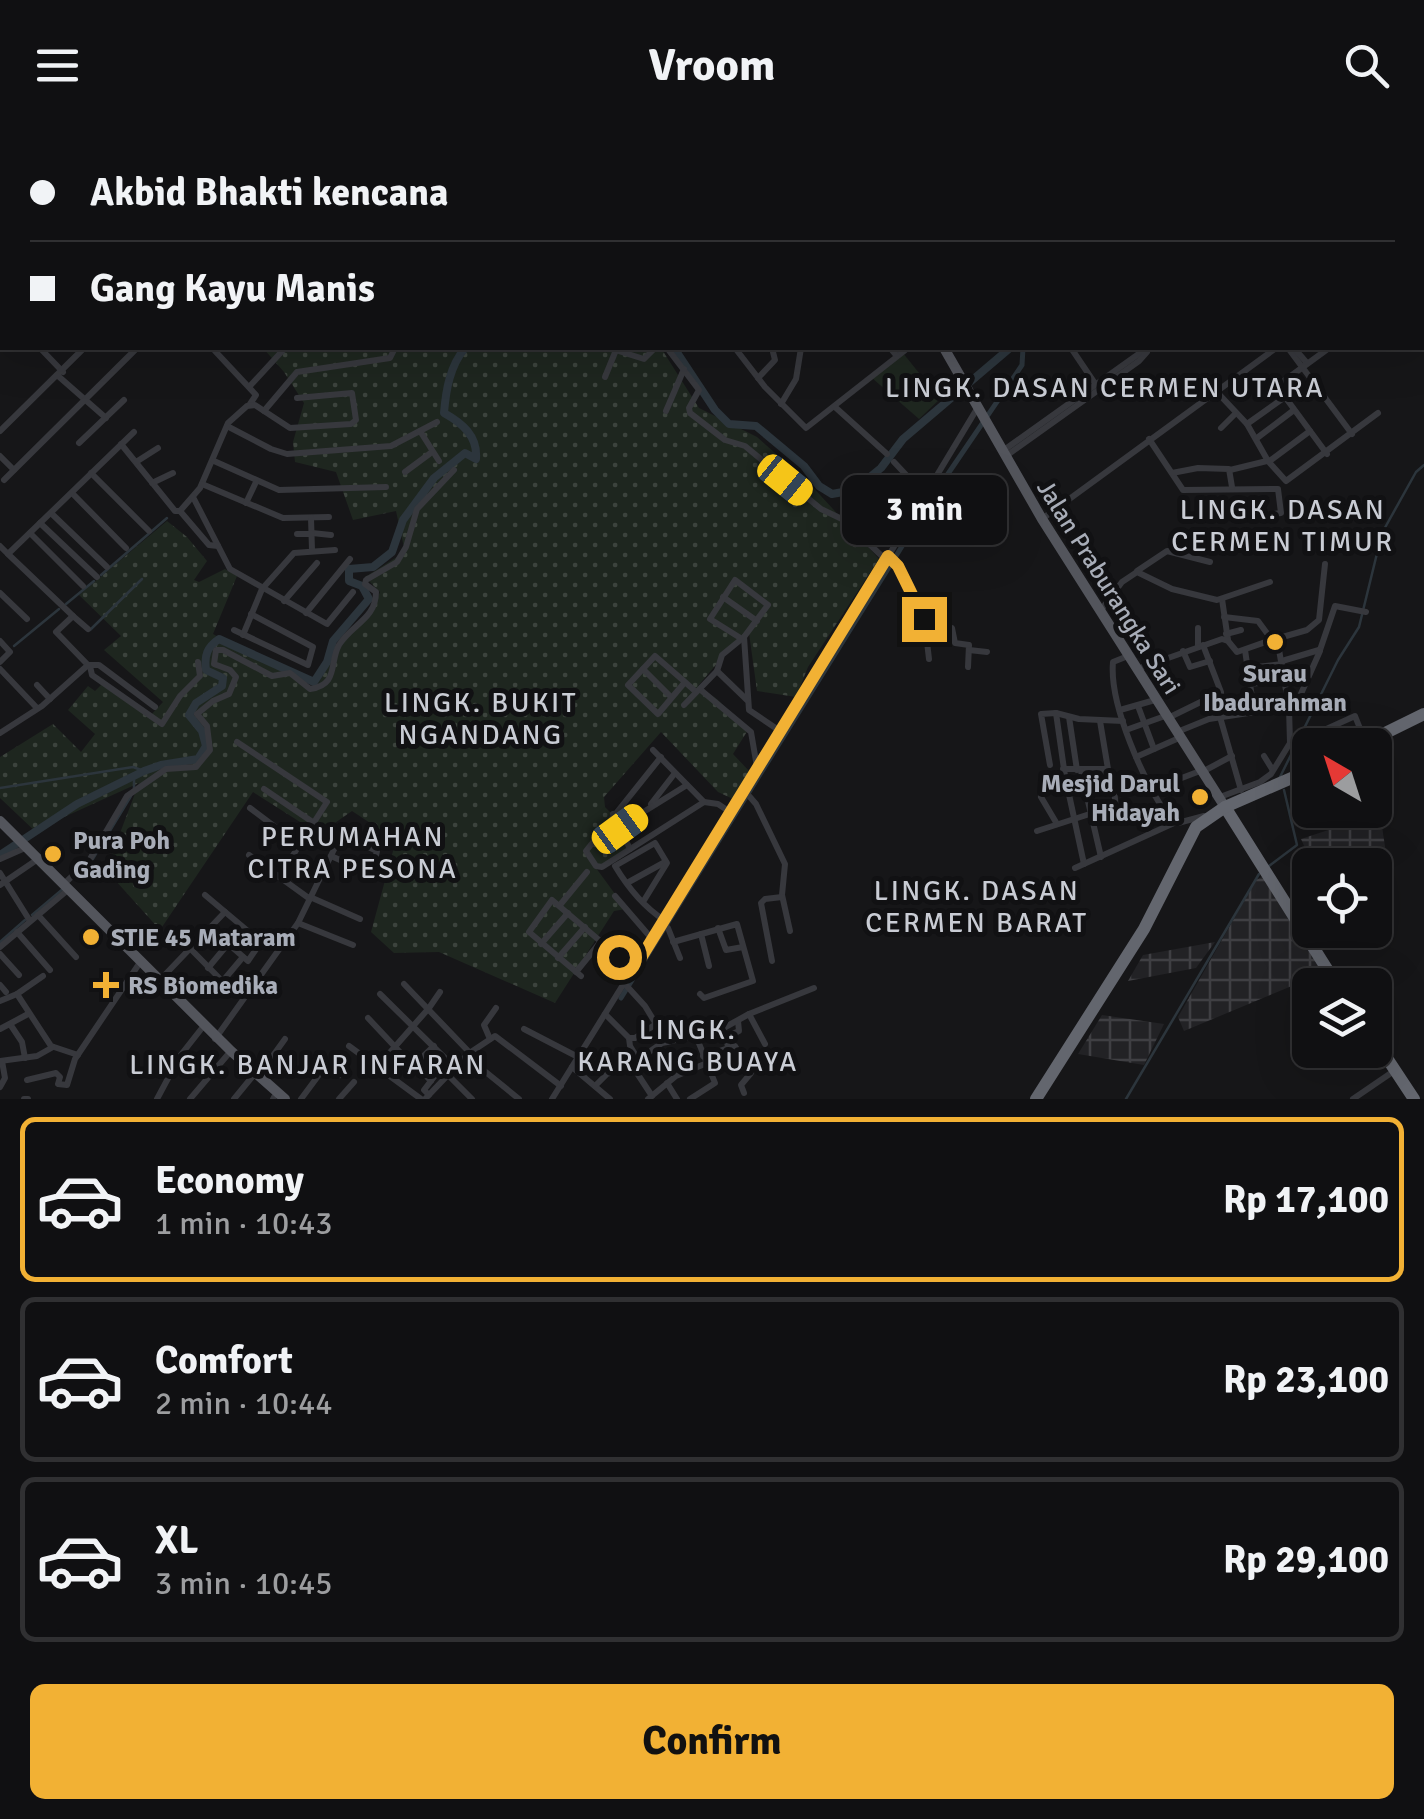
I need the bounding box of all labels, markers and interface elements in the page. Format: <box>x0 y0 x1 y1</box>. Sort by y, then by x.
icon: menu <box>30 38 85 93</box>
text: Vroom <box>649 38 775 93</box>
icon: search <box>1339 38 1394 93</box>
text: Akbid Bhakti kencana <box>90 169 449 216</box>
text: Gang Kayu Manis <box>90 265 375 312</box>
district label: LINGK. DASAN CERMEN UTARA <box>885 371 1325 405</box>
car <box>752 449 818 511</box>
callout: 3 min <box>842 474 1006 544</box>
street label: Jalan Praburangka Sari <box>1030 474 1188 700</box>
text: 3 min <box>886 490 963 529</box>
district label: LINGK. DASAN CERMEN TIMUR <box>1171 493 1395 559</box>
route end <box>902 597 947 642</box>
marker: Surau Ibadurahman <box>1264 631 1286 653</box>
place label: Surau Ibadurahman <box>1203 658 1347 718</box>
district label: LINGK. BUKIT NGANDANG <box>384 686 578 752</box>
north arrow <box>1292 728 1392 828</box>
map controls <box>1292 728 1392 1068</box>
place label: Mesjid Darul Hidayah <box>1041 768 1180 828</box>
marker: Mesjid Darul Hidayah <box>1189 786 1211 808</box>
car <box>587 799 653 859</box>
district label: PERUMAHAN CITRA PESONA <box>248 820 458 886</box>
place label: Pura Poh Gading <box>73 825 170 885</box>
marker: Pura Poh Gading <box>42 843 64 865</box>
button: locate <box>1292 848 1392 948</box>
district label: LINGK. DASAN CERMEN BARAT <box>865 874 1089 940</box>
place label: STIE 45 Mataram <box>111 922 296 953</box>
marker: STIE 45 Mataram <box>80 926 102 948</box>
route start <box>597 935 642 980</box>
button: layers <box>1292 968 1392 1068</box>
place label: RS Biomedika <box>128 970 278 1001</box>
marker: RS Biomedika <box>93 972 119 998</box>
district label: LINGK. KARANG BUAYA <box>577 1013 799 1079</box>
district label: LINGK. BANJAR INFARAN <box>129 1048 487 1082</box>
icon: car <box>35 1155 125 1245</box>
text: Economy <box>155 1157 304 1204</box>
text: Rp 17,100 <box>1223 1176 1389 1223</box>
text: 1 min · 10:43 <box>155 1204 333 1243</box>
icon: car <box>35 1335 125 1425</box>
text: Comfort <box>155 1337 293 1384</box>
text: Rp 23,100 <box>1223 1356 1389 1403</box>
text: 2 min · 10:44 <box>155 1384 333 1423</box>
icon: car <box>35 1515 125 1605</box>
text: XL <box>155 1517 198 1564</box>
text: Rp 29,100 <box>1223 1536 1389 1583</box>
text: 3 min · 10:45 <box>155 1564 333 1603</box>
button: Confirm <box>30 1684 1394 1799</box>

